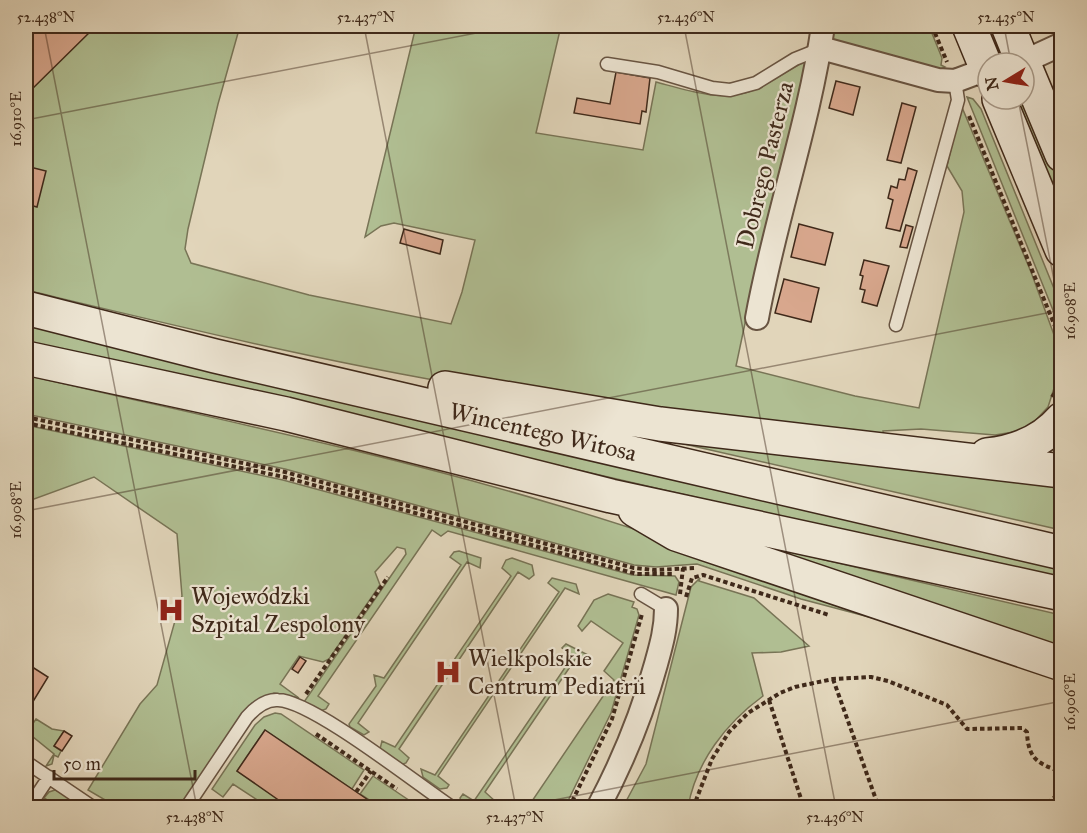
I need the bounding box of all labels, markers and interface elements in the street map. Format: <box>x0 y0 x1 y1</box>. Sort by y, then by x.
text: 52.438°N <box>17 8 75 26</box>
text: 52.437°N <box>337 8 395 26</box>
text: 52.436°N <box>657 8 715 26</box>
text: 52.435°N <box>977 8 1035 26</box>
north arrow <box>976 51 1036 111</box>
text: N <box>981 75 1002 92</box>
street label: Dobrego Pasterza <box>730 77 800 252</box>
text: 16.910°E <box>7 91 25 147</box>
text: 16.908°E <box>1061 282 1079 340</box>
street label: Wincentego Witosa <box>446 396 640 468</box>
text: 16.908°E <box>7 481 25 539</box>
place label: Wojewódzki Szpital Zespolony <box>191 581 366 639</box>
hospital icon: Wojewódzki Szpital Zespolony <box>156 595 186 625</box>
place label: Wielkpolskie Centrum Pediatrii <box>468 643 646 701</box>
hospital icon: Wielkpolskie Centrum Pediatrii <box>433 657 463 687</box>
text: 16.906°E <box>1061 673 1079 731</box>
scale bar <box>54 743 195 781</box>
text: 50 m <box>63 753 101 775</box>
text: 52.438°N <box>166 808 224 826</box>
text: 52.437°N <box>486 808 544 826</box>
text: 52.436°N <box>806 808 864 826</box>

